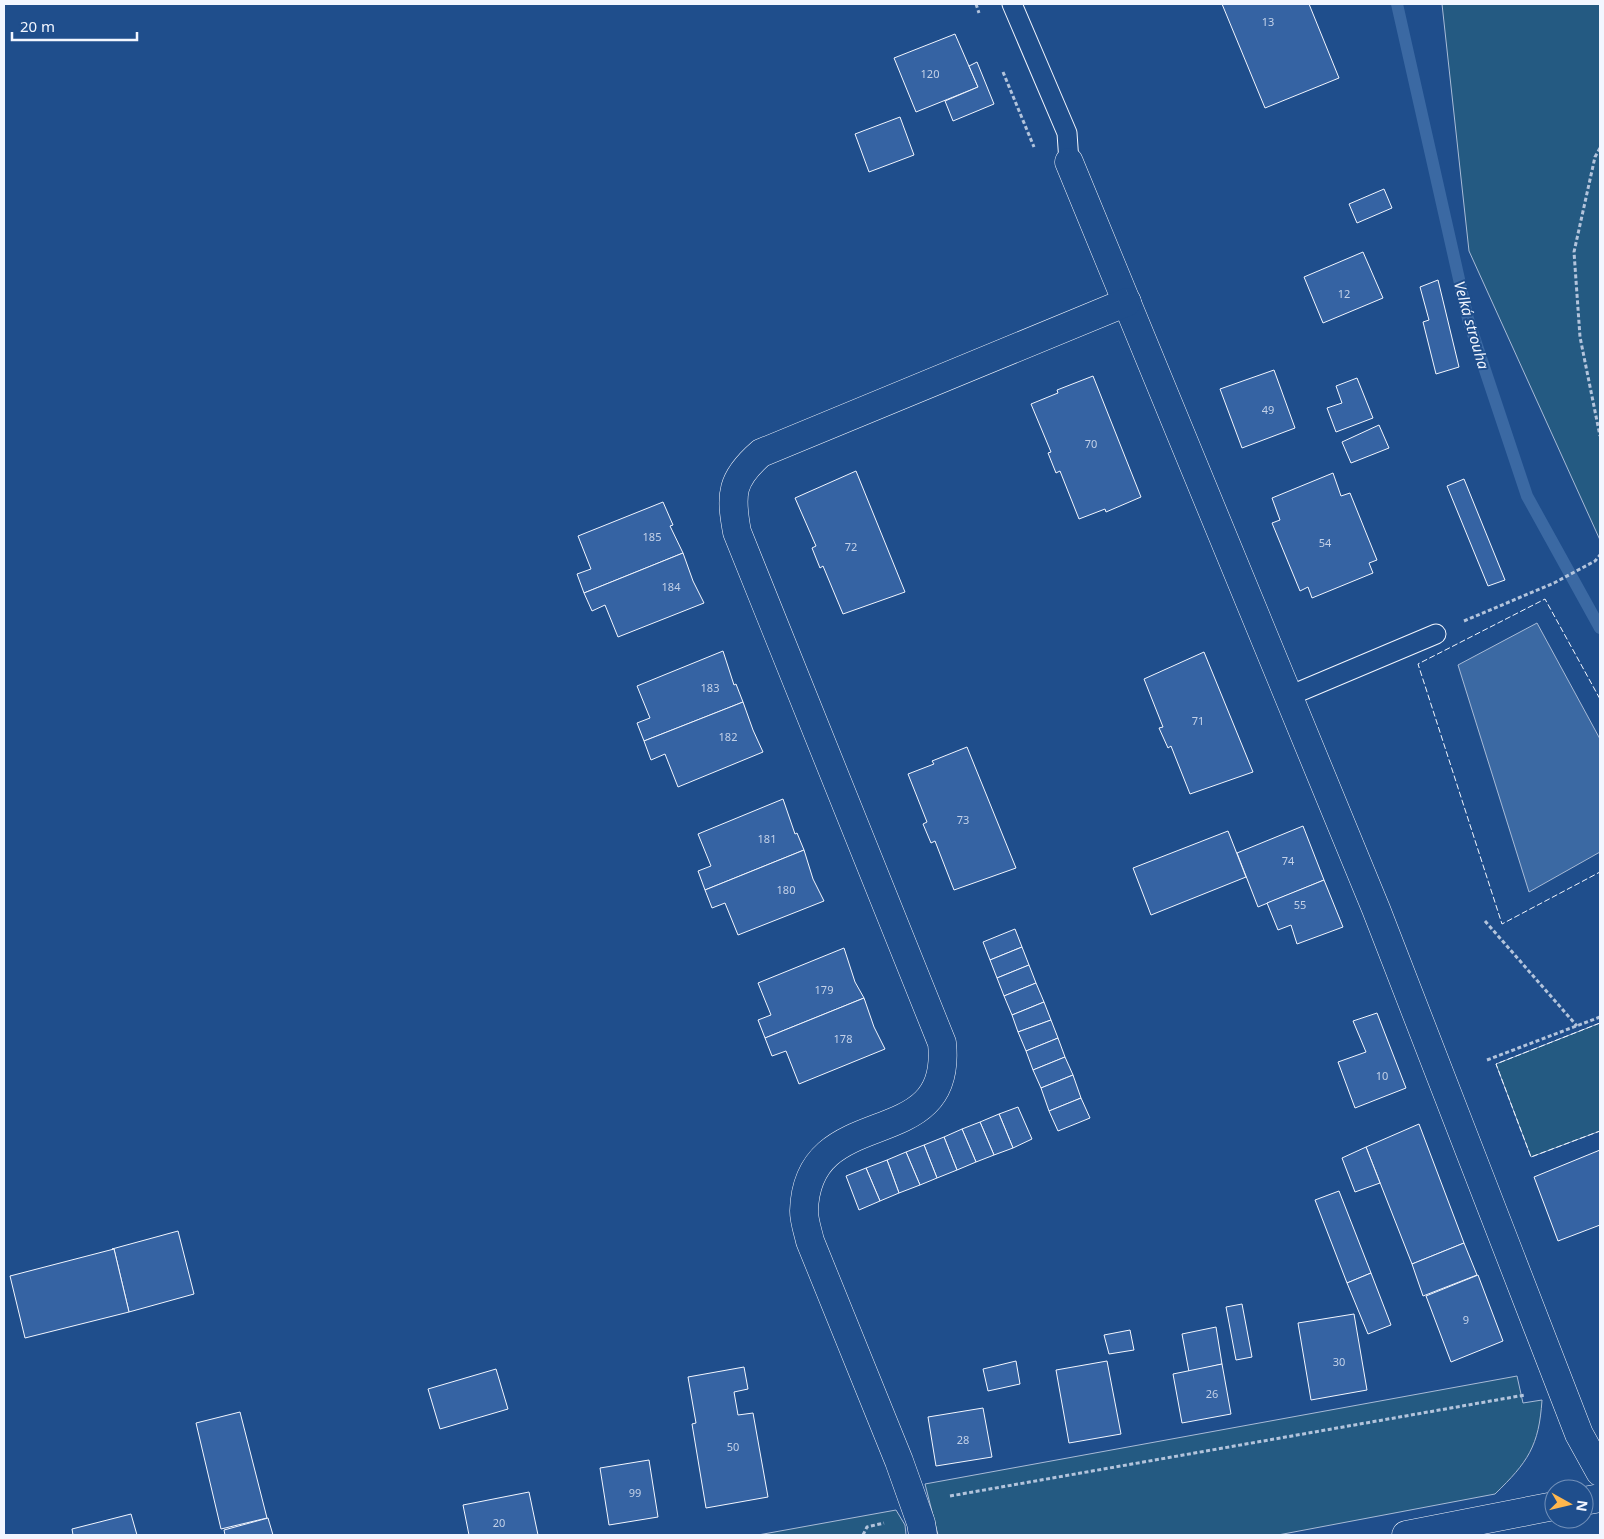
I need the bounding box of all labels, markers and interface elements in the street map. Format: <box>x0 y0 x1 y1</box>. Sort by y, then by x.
scale bar <box>12 10 138 42</box>
house number: 13 <box>1262 14 1274 29</box>
text: 20 m <box>20 16 55 36</box>
house number: 120 <box>921 66 939 81</box>
water label: Velká strouha <box>1450 279 1494 372</box>
house number: 12 <box>1338 286 1350 301</box>
house number: 49 <box>1262 402 1274 417</box>
house number: 70 <box>1085 436 1097 451</box>
house number: 185 <box>643 529 661 544</box>
house number: 54 <box>1319 535 1332 550</box>
house number: 72 <box>845 539 857 554</box>
house number: 184 <box>662 579 681 594</box>
house number: 183 <box>701 680 719 695</box>
house number: 71 <box>1192 713 1204 728</box>
house number: 182 <box>719 729 737 744</box>
house number: 73 <box>957 812 969 827</box>
house number: 181 <box>758 831 776 846</box>
house number: 74 <box>1282 853 1295 868</box>
house number: 180 <box>777 882 795 897</box>
house number: 55 <box>1294 897 1306 912</box>
house number: 179 <box>815 982 833 997</box>
house number: 178 <box>834 1031 852 1046</box>
house number: 10 <box>1376 1068 1388 1083</box>
house number: 9 <box>1463 1312 1469 1327</box>
house number: 30 <box>1333 1354 1345 1369</box>
house number: 26 <box>1206 1386 1218 1401</box>
house number: 28 <box>957 1432 969 1447</box>
house number: 50 <box>727 1439 739 1454</box>
north arrow <box>1544 1479 1594 1529</box>
house number: 99 <box>629 1485 641 1500</box>
text: N <box>1572 1499 1593 1513</box>
house number: 20 <box>493 1515 505 1530</box>

